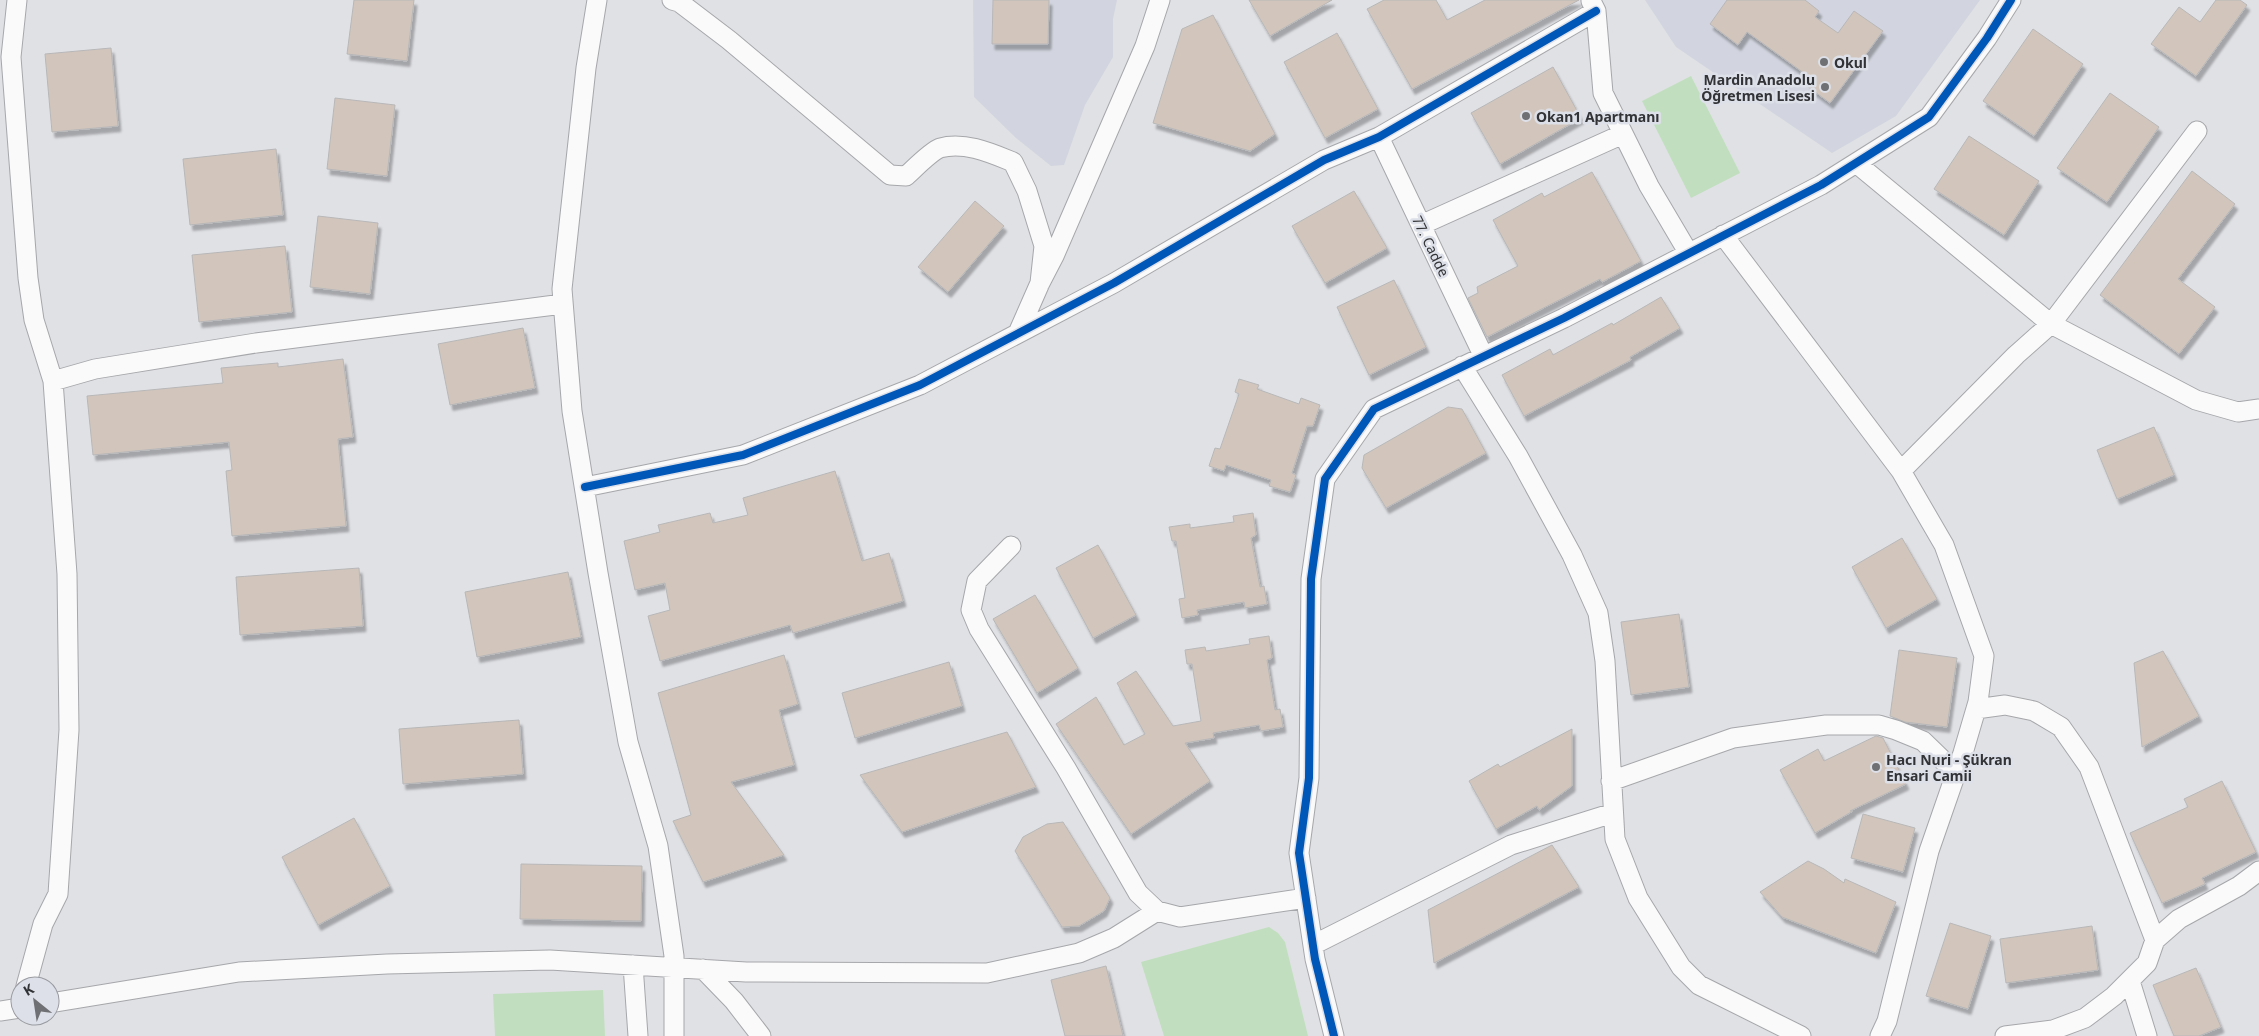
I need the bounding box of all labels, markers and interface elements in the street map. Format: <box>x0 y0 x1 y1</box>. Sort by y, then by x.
place label: Okul <box>1834 53 1867 72</box>
marker: Okul <box>1818 56 1830 68</box>
place label: Mardin Anadolu Öğretmen Lisesi <box>1701 70 1815 105</box>
marker: Mardin Anadolu Öğretmen Lisesi <box>1819 81 1831 93</box>
place label: Okan1 Apartmanı <box>1536 107 1659 126</box>
marker: Okan1 Apartmanı <box>1520 110 1532 122</box>
street label: 77. Cadde <box>1408 213 1454 280</box>
place label: Hacı Nuri - Şükran Ensari Camii <box>1886 750 2012 785</box>
marker: Hacı Nuri - Şükran Ensari Camii <box>1870 761 1882 773</box>
north arrow <box>10 976 60 1026</box>
text: K <box>19 978 38 1000</box>

